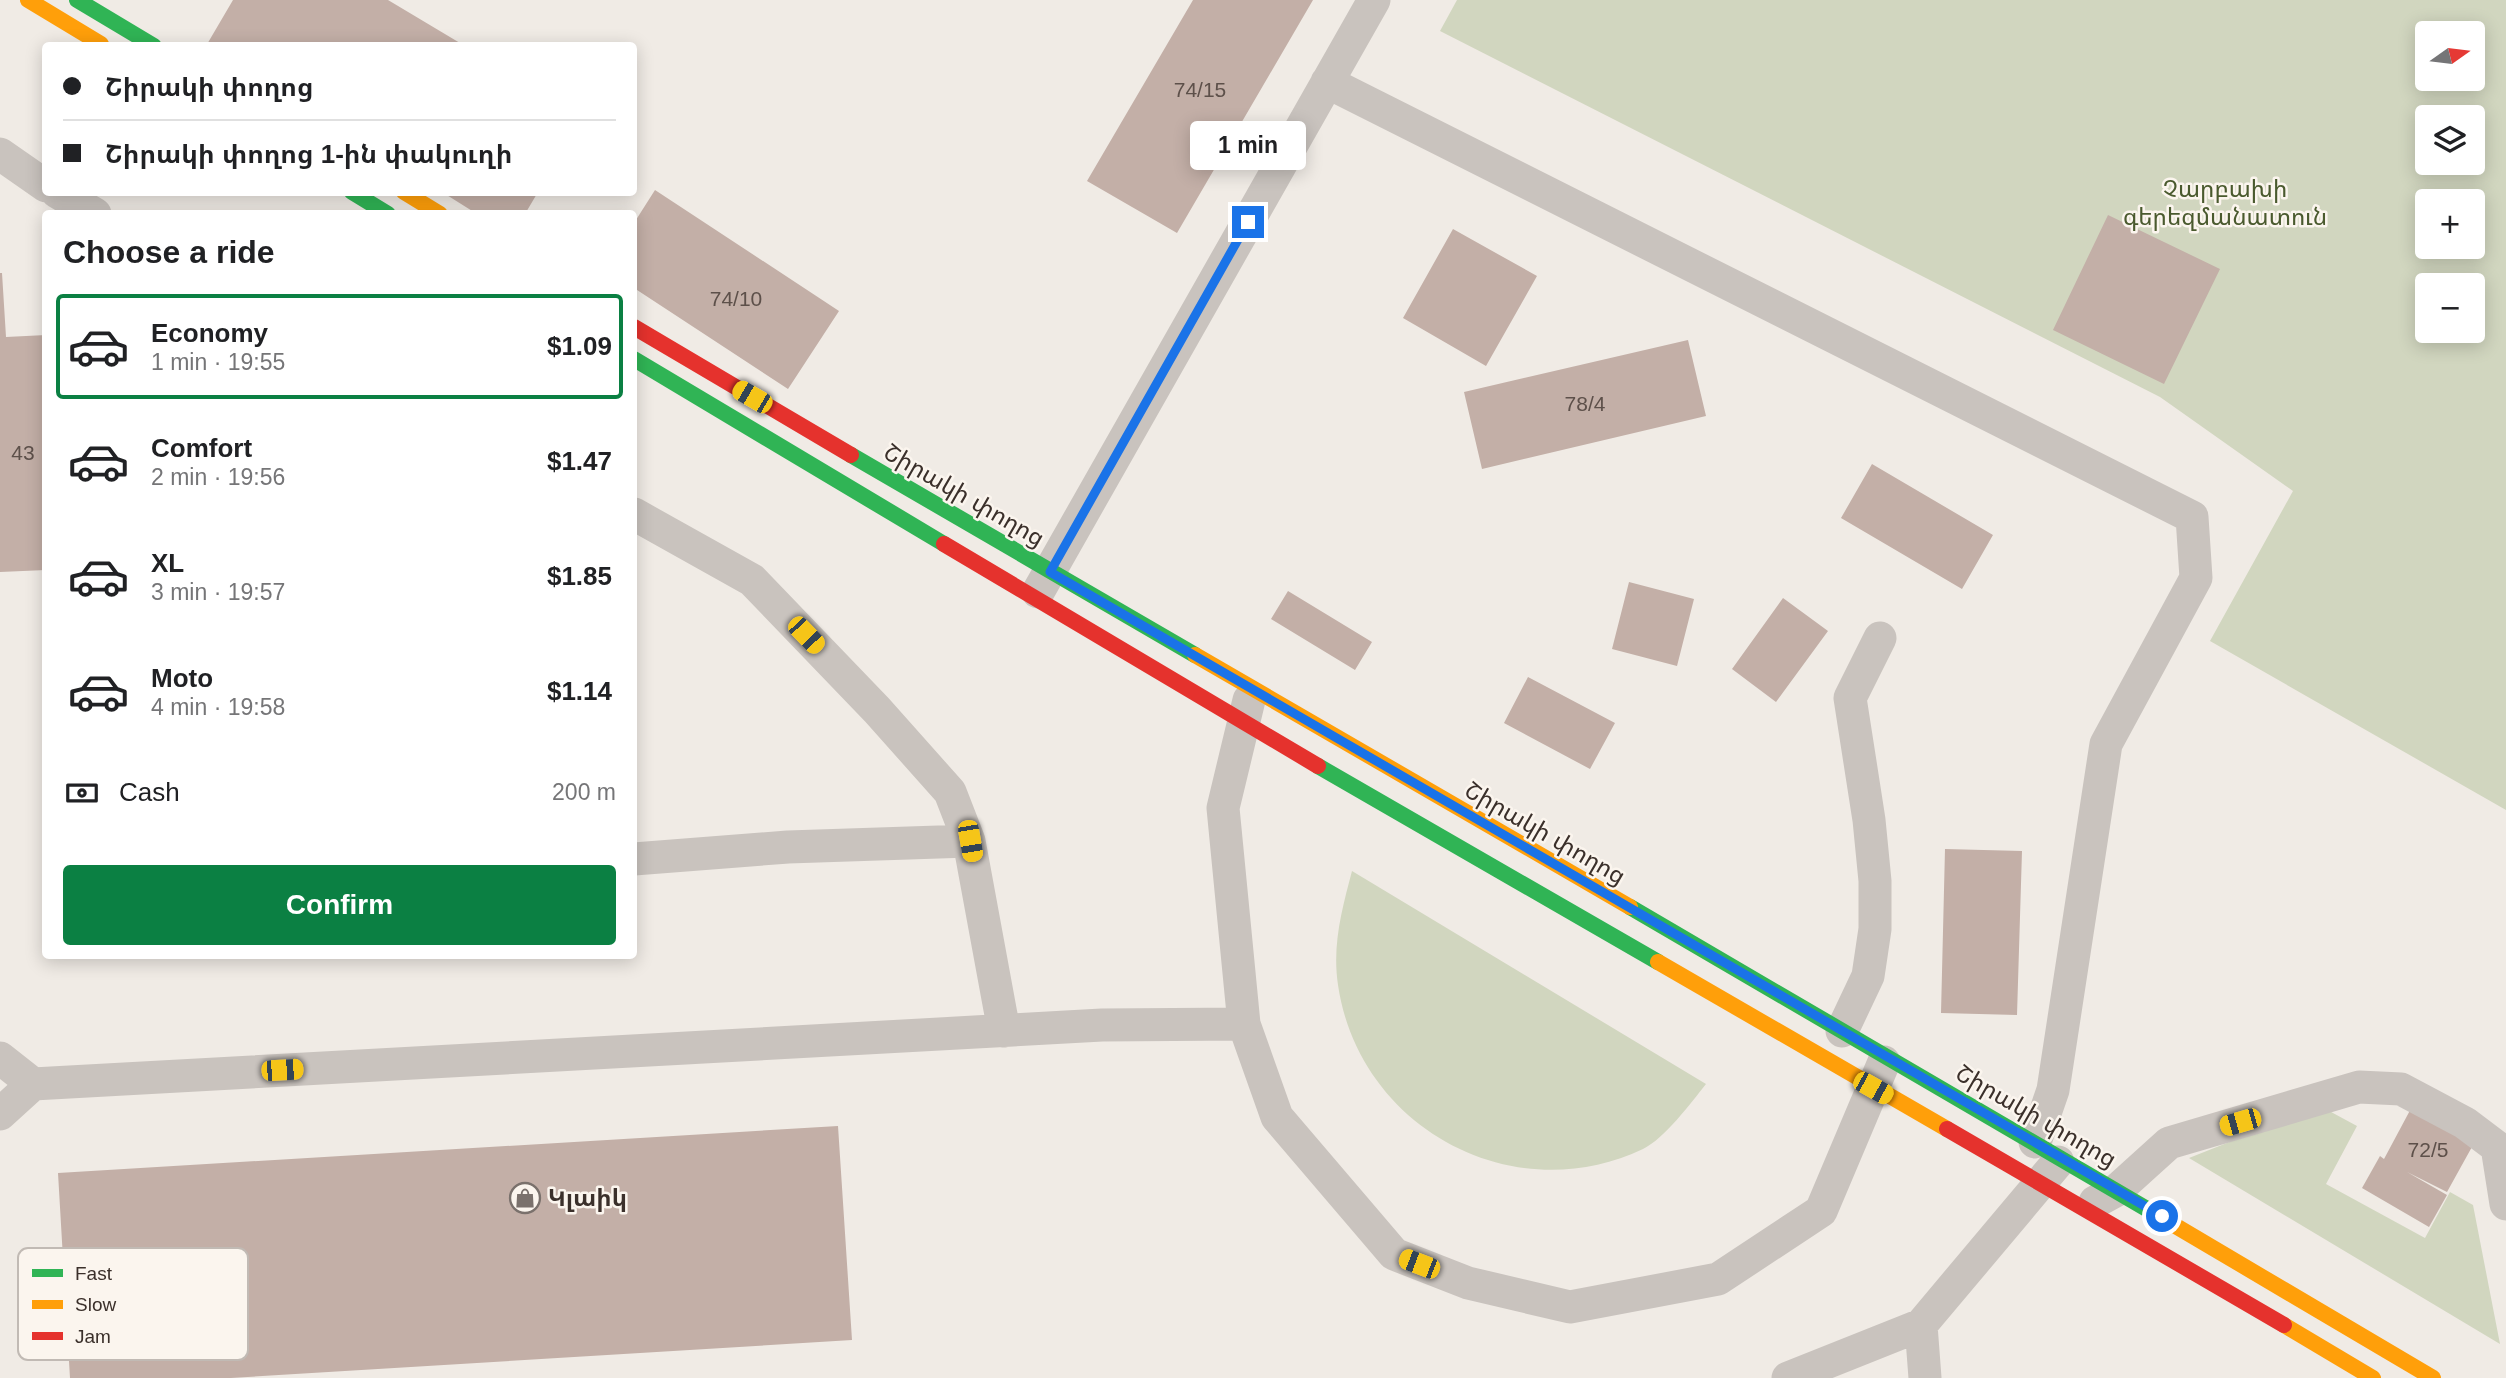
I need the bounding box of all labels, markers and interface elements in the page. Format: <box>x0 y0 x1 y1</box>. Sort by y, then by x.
north arrow <box>2415 21 2485 91</box>
map controls <box>2415 21 2485 343</box>
text: Շիրակի փողոց <box>105 72 314 102</box>
house number: 74/15 <box>1174 78 1226 101</box>
button: layers <box>2415 105 2485 175</box>
callout: 1 min <box>1190 120 1306 170</box>
text: 1 min <box>1218 132 1278 158</box>
text: Շիրակի փողոց 1-ին փակուղի <box>105 139 512 169</box>
park label: Չարբախի գերեզմանատուն <box>2123 175 2327 231</box>
button: + <box>2415 189 2485 259</box>
route end <box>1232 206 1264 238</box>
text: Choose a ride <box>63 234 275 270</box>
button: − <box>2415 273 2485 343</box>
house number: 74/10 <box>710 287 762 310</box>
icon: car <box>67 315 130 378</box>
text: Economy <box>151 318 268 348</box>
text: $1.09 <box>547 331 612 361</box>
text: 1 min · 19:55 <box>151 349 285 375</box>
car <box>729 377 776 417</box>
house number: 78/4 <box>1565 392 1606 415</box>
icon: car <box>67 430 130 493</box>
text: Comfort <box>151 433 252 463</box>
street label: Շիրակի փողոց <box>879 438 1049 552</box>
house number: 43 <box>11 441 35 464</box>
text: $1.47 <box>547 446 612 476</box>
text: 2 min · 19:56 <box>151 464 285 490</box>
icon: car <box>67 545 130 608</box>
text: XL <box>151 548 184 578</box>
text: $1.85 <box>547 561 612 591</box>
text: 3 min · 19:57 <box>151 579 285 605</box>
car <box>784 613 829 657</box>
icon: car <box>67 660 130 723</box>
text: Moto <box>151 663 213 693</box>
text: $1.14 <box>547 676 612 706</box>
text: 4 min · 19:58 <box>151 694 285 720</box>
icon: cash <box>63 774 101 812</box>
street label: Շիրակի փողոց <box>1460 776 1630 890</box>
text: Cash <box>119 777 180 807</box>
text: 200 m <box>552 779 616 805</box>
car <box>957 818 984 864</box>
button: Confirm <box>63 865 616 945</box>
car <box>261 1058 304 1082</box>
street label: Շիրակի փողոց <box>1951 1059 2121 1173</box>
car <box>1850 1069 1897 1107</box>
car <box>2217 1106 2264 1138</box>
house number: 72/5 <box>2408 1138 2448 1161</box>
shop icon: Կլաիկ <box>508 1181 542 1215</box>
place label: Կլաիկ <box>548 1184 627 1212</box>
route start <box>2146 1200 2178 1232</box>
car <box>1396 1247 1443 1281</box>
legend <box>18 1248 248 1360</box>
text: Fast <box>75 1263 113 1284</box>
text: Slow <box>75 1294 116 1315</box>
text: Jam <box>75 1326 111 1347</box>

